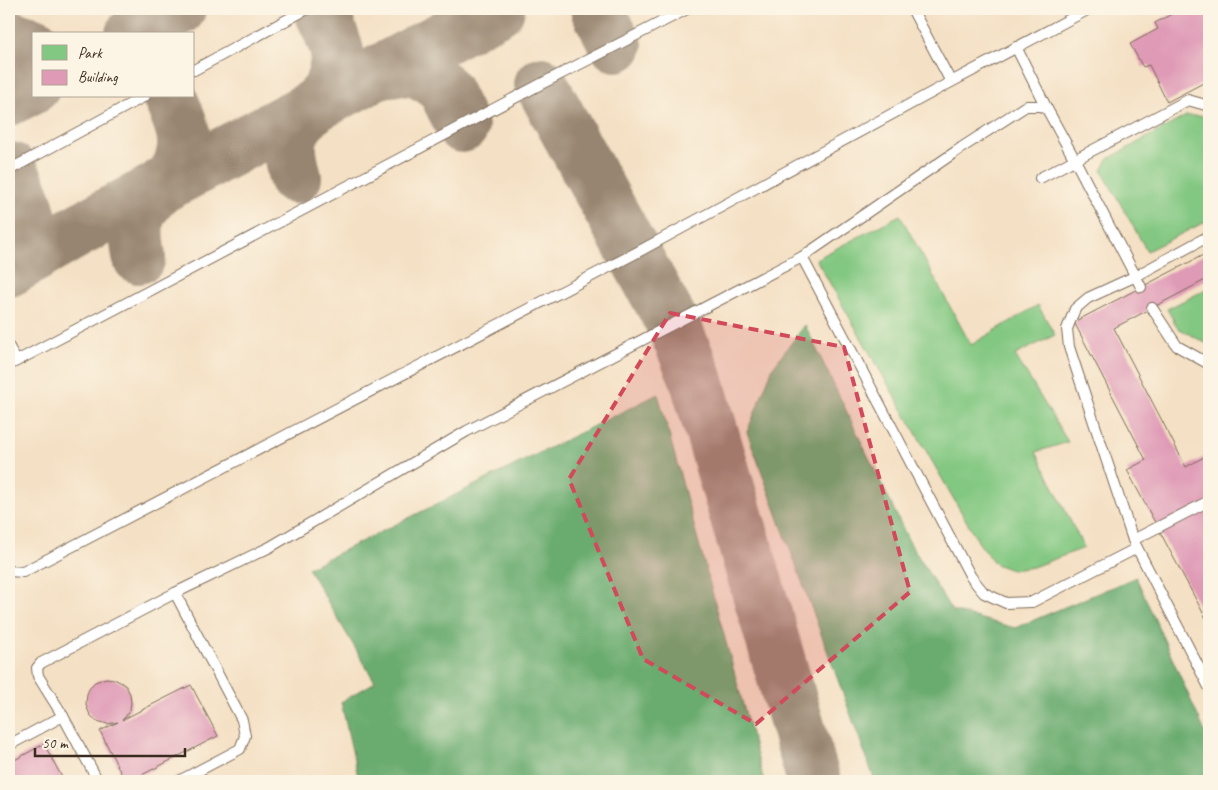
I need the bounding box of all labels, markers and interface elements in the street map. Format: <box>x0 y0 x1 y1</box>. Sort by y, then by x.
legend <box>32 32 195 98</box>
text: Park <box>78 44 103 63</box>
text: Building <box>78 68 118 87</box>
scale bar <box>35 725 185 757</box>
text: 50 m <box>42 734 69 753</box>

